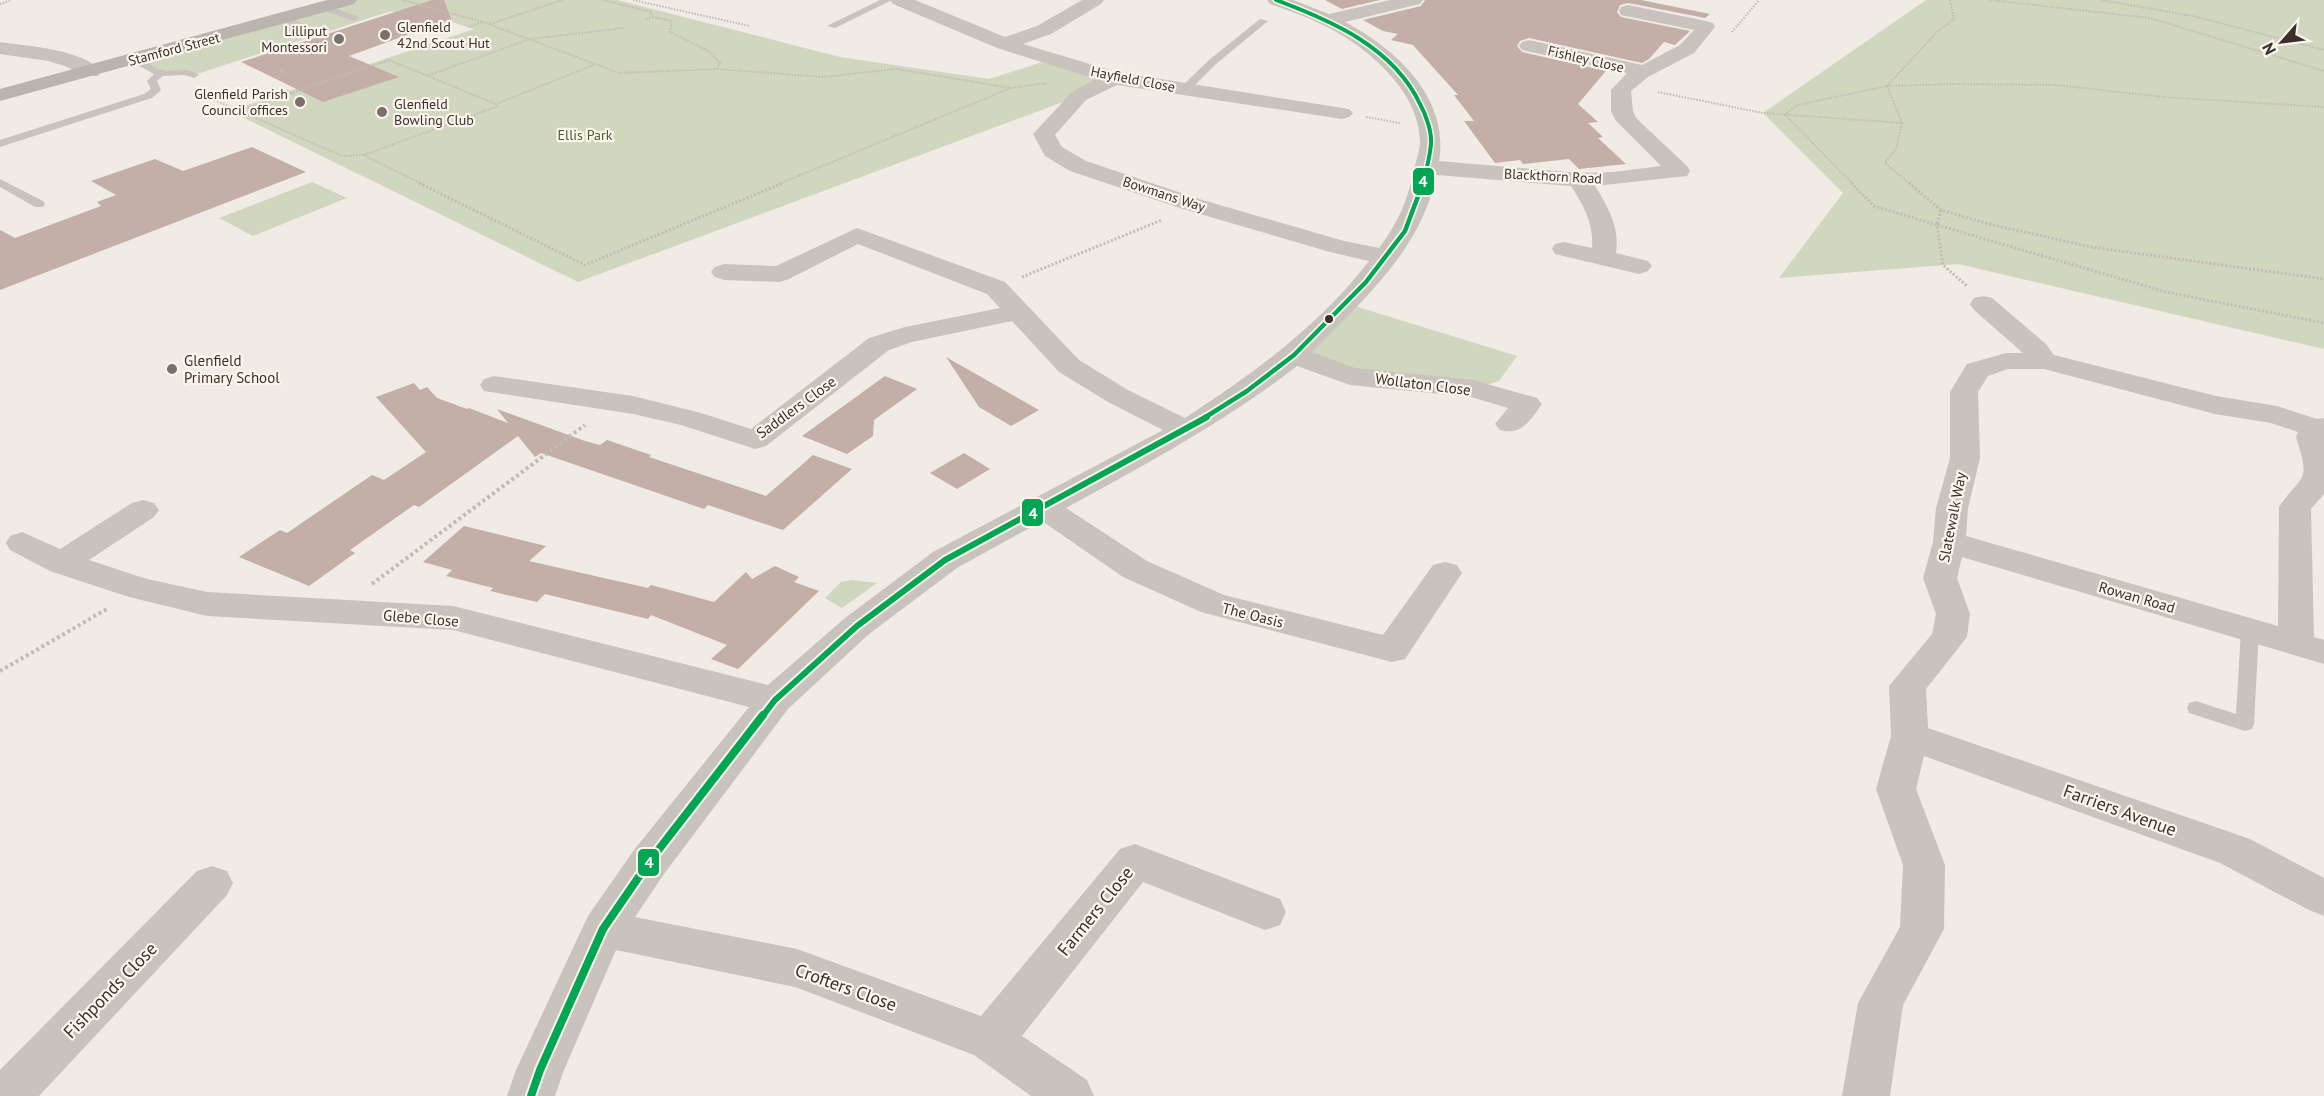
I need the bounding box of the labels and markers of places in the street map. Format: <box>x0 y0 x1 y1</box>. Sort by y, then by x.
place label: Glenfield 42nd Scout Hut <box>397 18 490 52</box>
place label: Lilliput Montessori <box>261 22 327 56</box>
marker: Glenfield 42nd Scout Hut <box>378 28 392 42</box>
marker: Lilliput Montessori <box>332 32 346 46</box>
place label: Glenfield Parish Council offices <box>194 85 288 119</box>
marker: Glenfield Parish Council offices <box>293 95 307 109</box>
place label: Glenfield Bowling Club <box>394 95 474 129</box>
marker: Glenfield Bowling Club <box>375 105 389 119</box>
unlabelled marker <box>1323 313 1335 325</box>
place label: Glenfield Primary School <box>184 351 280 387</box>
marker: Glenfield Primary School <box>165 362 179 376</box>

